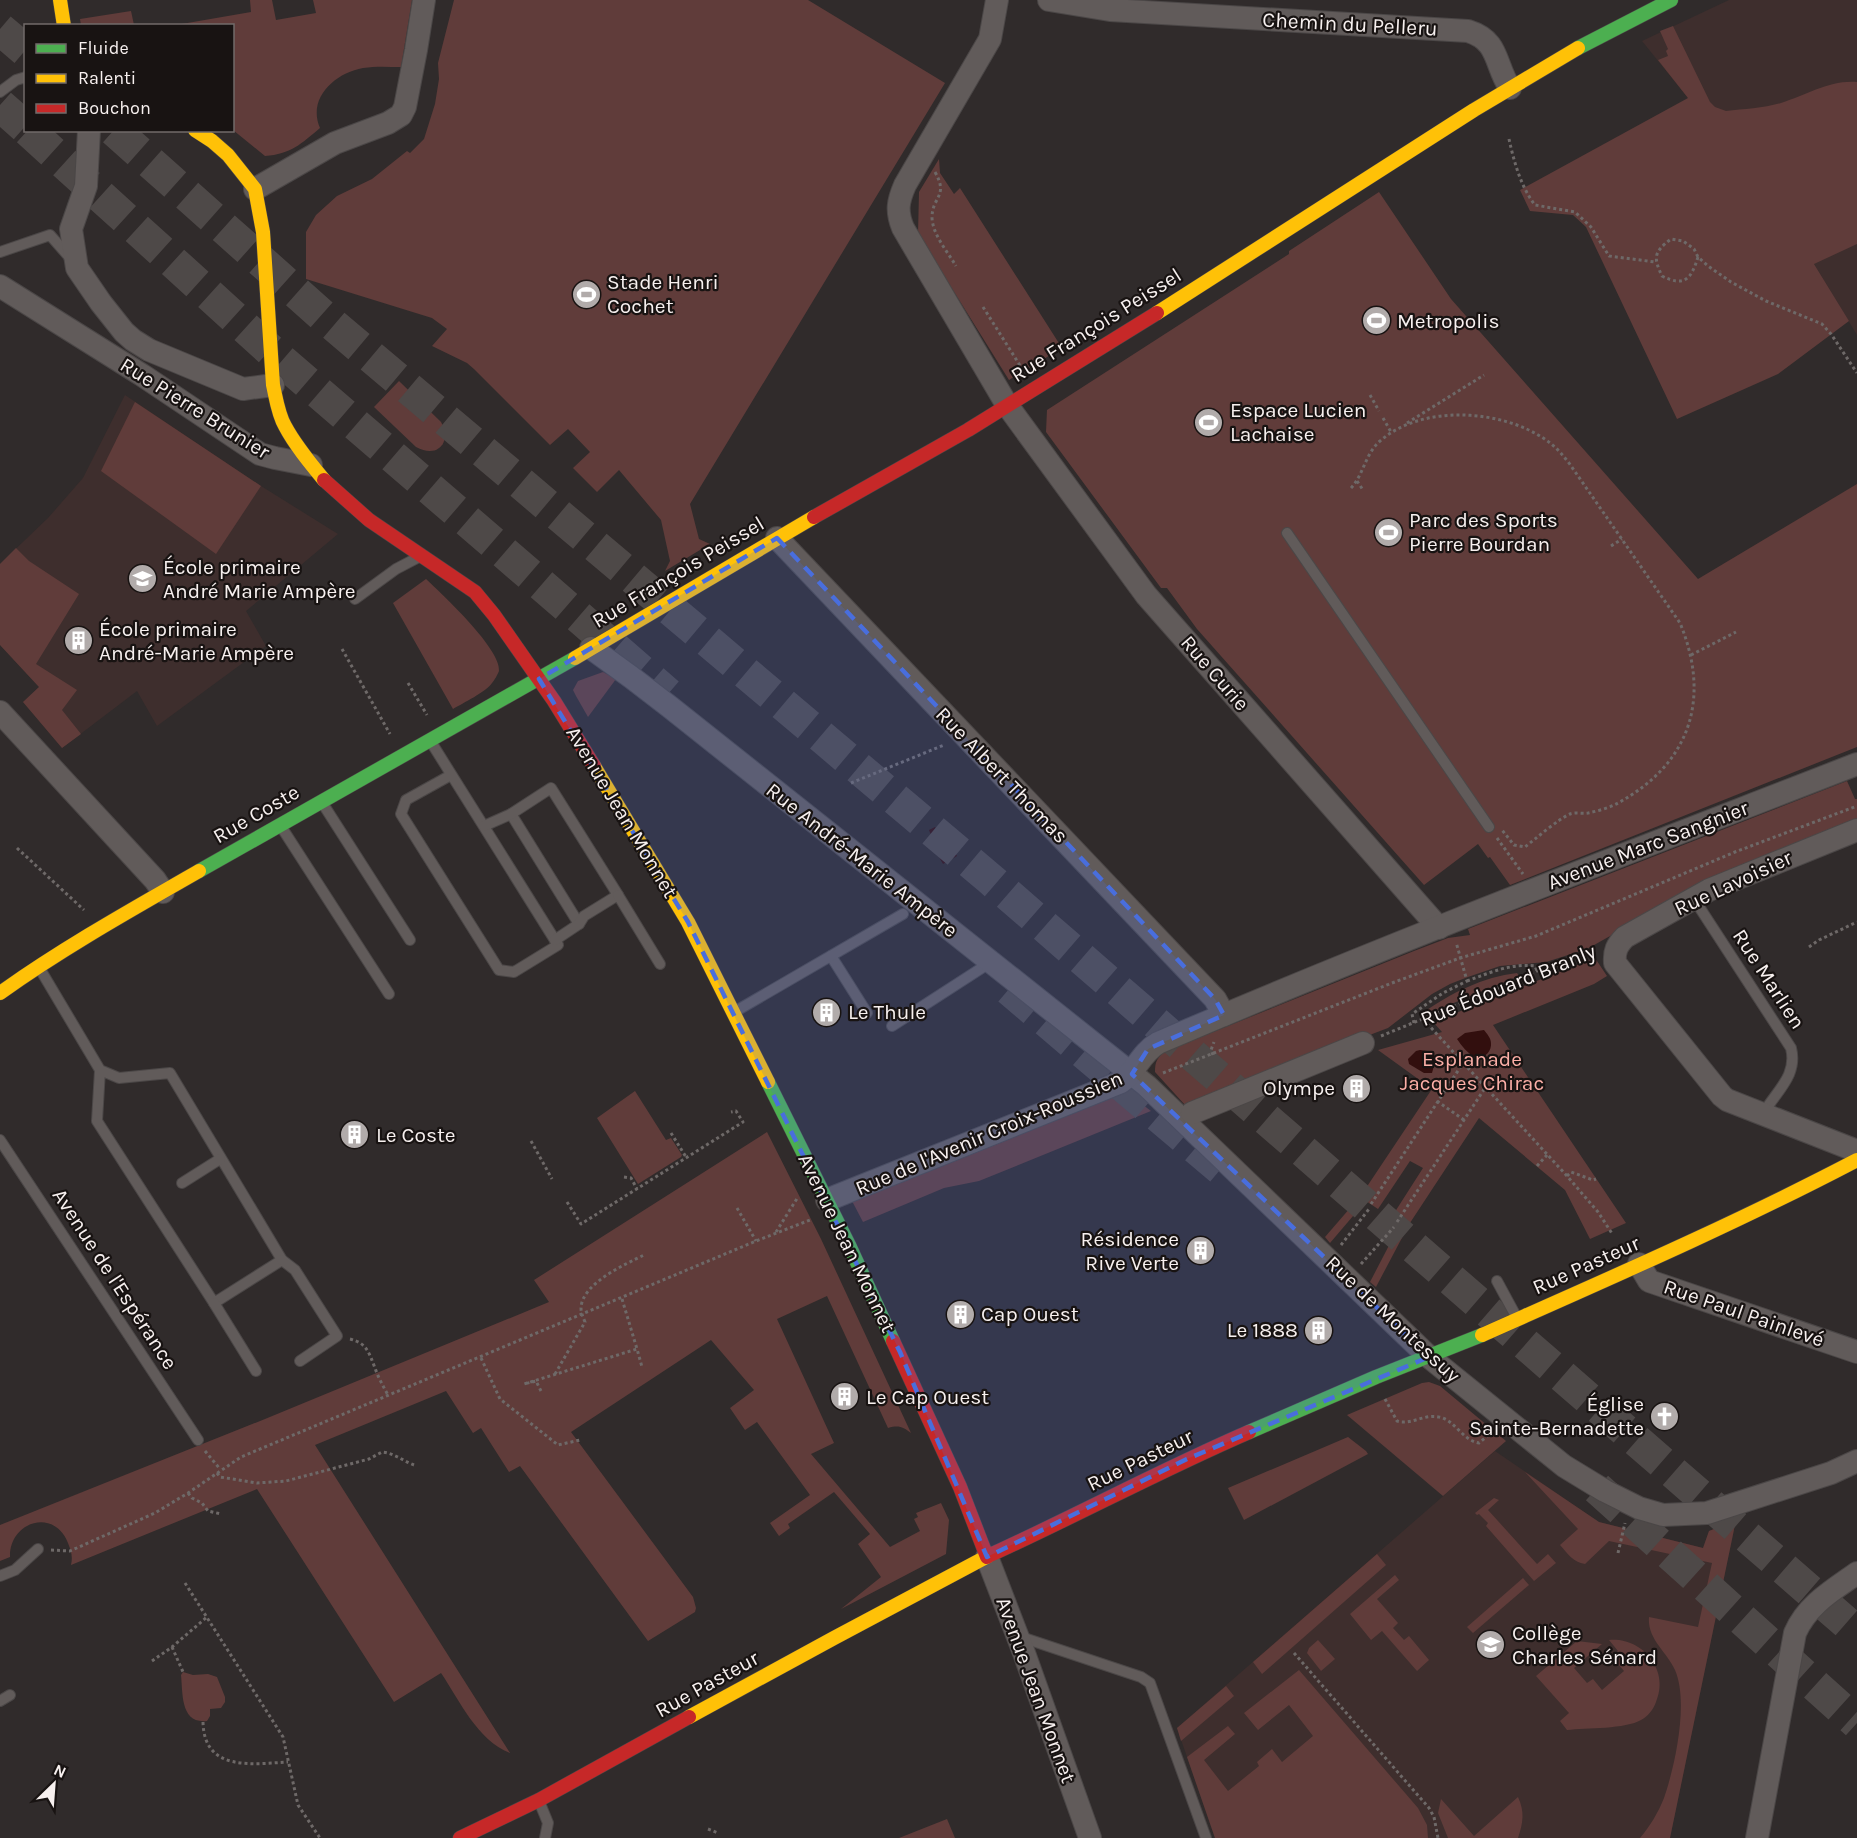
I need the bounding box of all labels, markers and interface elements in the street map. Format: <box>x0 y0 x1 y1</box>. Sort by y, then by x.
street label: Chemin du Pelleru <box>1262 7 1438 41</box>
legend <box>24 24 234 132</box>
text: Fluide <box>78 37 129 59</box>
text: Ralenti <box>78 67 136 89</box>
text: Bouchon <box>78 97 151 119</box>
street label: Rue François Peissel <box>1006 263 1186 387</box>
place label: Stade Henri Cochet <box>607 270 719 318</box>
sports icon: Stade Henri Cochet <box>570 278 602 310</box>
sports icon: Metropolis <box>1360 305 1392 337</box>
place label: Metropolis <box>1397 309 1499 333</box>
street label: Rue Pierre Brunier <box>116 352 274 464</box>
place label: Espace Lucien Lachaise <box>1230 398 1366 446</box>
sports icon: Espace Lucien Lachaise <box>1193 406 1225 438</box>
place label: Parc des Sports Pierre Bourdan <box>1409 508 1558 556</box>
street label: Rue François Peissel <box>588 511 768 633</box>
sports icon: Parc des Sports Pierre Bourdan <box>1372 516 1404 548</box>
place label: École primaire André Marie Ampère <box>163 555 356 603</box>
school or university icon: École primaire André Marie Ampère <box>126 563 158 595</box>
place label: École primaire André-Marie Ampère <box>99 617 294 665</box>
building icon: École primaire André-Marie Ampère <box>62 625 94 657</box>
street label: Rue Curie <box>1176 631 1254 715</box>
street label: Rue Albert Thomas <box>931 702 1073 848</box>
street label: Avenue Jean Monnet <box>561 722 683 902</box>
street label: Rue André-Marie Ampère <box>761 778 963 942</box>
street label: Rue Coste <box>209 780 303 848</box>
street label: Avenue Marc Sangnier <box>1544 795 1752 894</box>
street label: Rue Lavoisier <box>1671 845 1796 921</box>
street label: Rue Marlien <box>1728 925 1810 1033</box>
street label: Rue Édouard Branly <box>1417 939 1599 1031</box>
building icon: Le Thule <box>811 996 843 1028</box>
place label: Le Thule <box>848 1000 926 1024</box>
park label: Esplanade Jacques Chirac <box>1400 1047 1544 1095</box>
street label: Rue de l'Avenir Croix-Roussien <box>852 1066 1126 1200</box>
building icon: Olympe <box>1340 1072 1372 1104</box>
place label: Olympe <box>1263 1076 1335 1100</box>
building icon: Le Coste <box>339 1119 371 1151</box>
place label: Le Coste <box>376 1123 456 1147</box>
street label: Avenue Jean Monnet <box>793 1150 901 1336</box>
street label: Avenue de l'Espérance <box>48 1184 182 1374</box>
place label: Résidence Rive Verte <box>1081 1227 1179 1275</box>
street label: Rue Pasteur <box>1529 1231 1644 1299</box>
building icon: Résidence Rive Verte <box>1184 1235 1216 1267</box>
street label: Rue de Montessuy <box>1321 1251 1465 1388</box>
street label: Rue Paul Painlevé <box>1661 1274 1827 1352</box>
building icon: Cap Ouest <box>944 1298 976 1330</box>
place label: Cap Ouest <box>981 1302 1079 1326</box>
building icon: Le 1888 <box>1303 1314 1335 1346</box>
place label: Le 1888 <box>1227 1318 1298 1342</box>
building icon: Le Cap Ouest <box>829 1381 861 1413</box>
place label: Le Cap Ouest <box>866 1385 989 1409</box>
place label: Église Sainte-Bernadette <box>1469 1392 1644 1440</box>
church icon: Église Sainte-Bernadette <box>1649 1400 1681 1432</box>
street label: Rue Pasteur <box>1083 1424 1197 1496</box>
street label: Avenue Jean Monnet <box>991 1594 1081 1786</box>
place label: Collège Charles Sénard <box>1512 1621 1657 1669</box>
school or university icon: Collège Charles Sénard <box>1475 1629 1507 1661</box>
street label: Rue Pasteur <box>651 1646 763 1722</box>
north arrow <box>24 1754 84 1814</box>
text: N <box>51 1760 69 1782</box>

